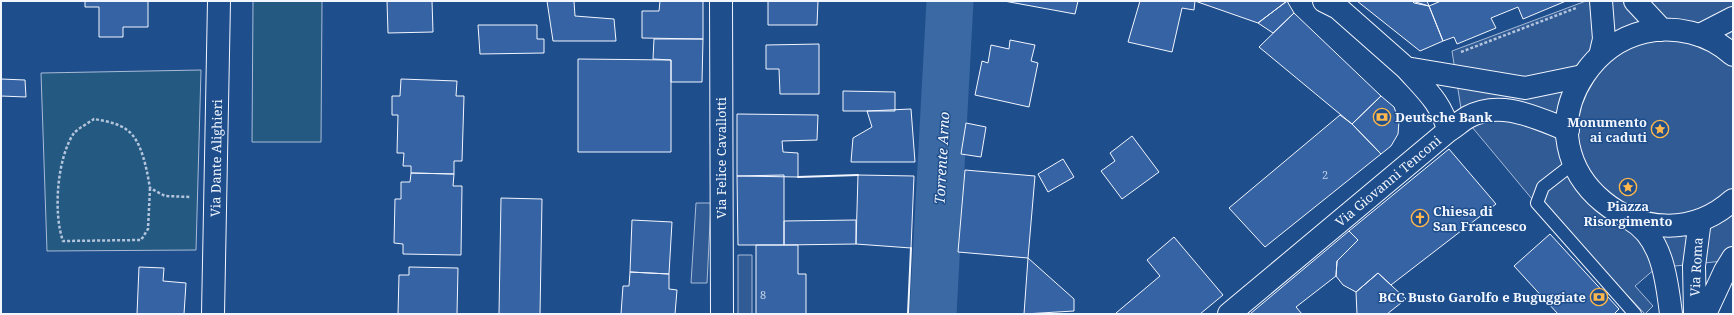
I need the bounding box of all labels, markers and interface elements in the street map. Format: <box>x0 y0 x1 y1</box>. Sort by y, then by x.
street label: Via Felice Cavallotti <box>712 97 730 219</box>
street label: Via Dante Alighieri <box>206 99 226 217</box>
bank icon: Deutsche Bank <box>1372 107 1392 127</box>
place label: Deutsche Bank <box>1395 108 1493 126</box>
water label: Torrente Arno <box>930 111 953 205</box>
place label: Monumento ai caduti <box>1567 113 1647 146</box>
place icon: Monumento ai caduti <box>1650 119 1670 139</box>
street label: Via Giovanni Tenconi <box>1331 131 1445 231</box>
house number: 2 <box>1322 167 1328 182</box>
place icon: Piazza Risorgimento <box>1618 177 1638 197</box>
place label: Piazza Risorgimento <box>1584 197 1672 230</box>
place label: Chiesa di San Francesco <box>1433 202 1527 235</box>
church icon: Chiesa di San Francesco <box>1410 208 1430 228</box>
street label: Via Roma <box>1685 237 1707 297</box>
house number: 8 <box>760 287 766 302</box>
bank icon: BCC Busto Garolfo e Buguggiate <box>1589 287 1609 307</box>
place label: BCC Busto Garolfo e Buguggiate <box>1379 288 1586 306</box>

